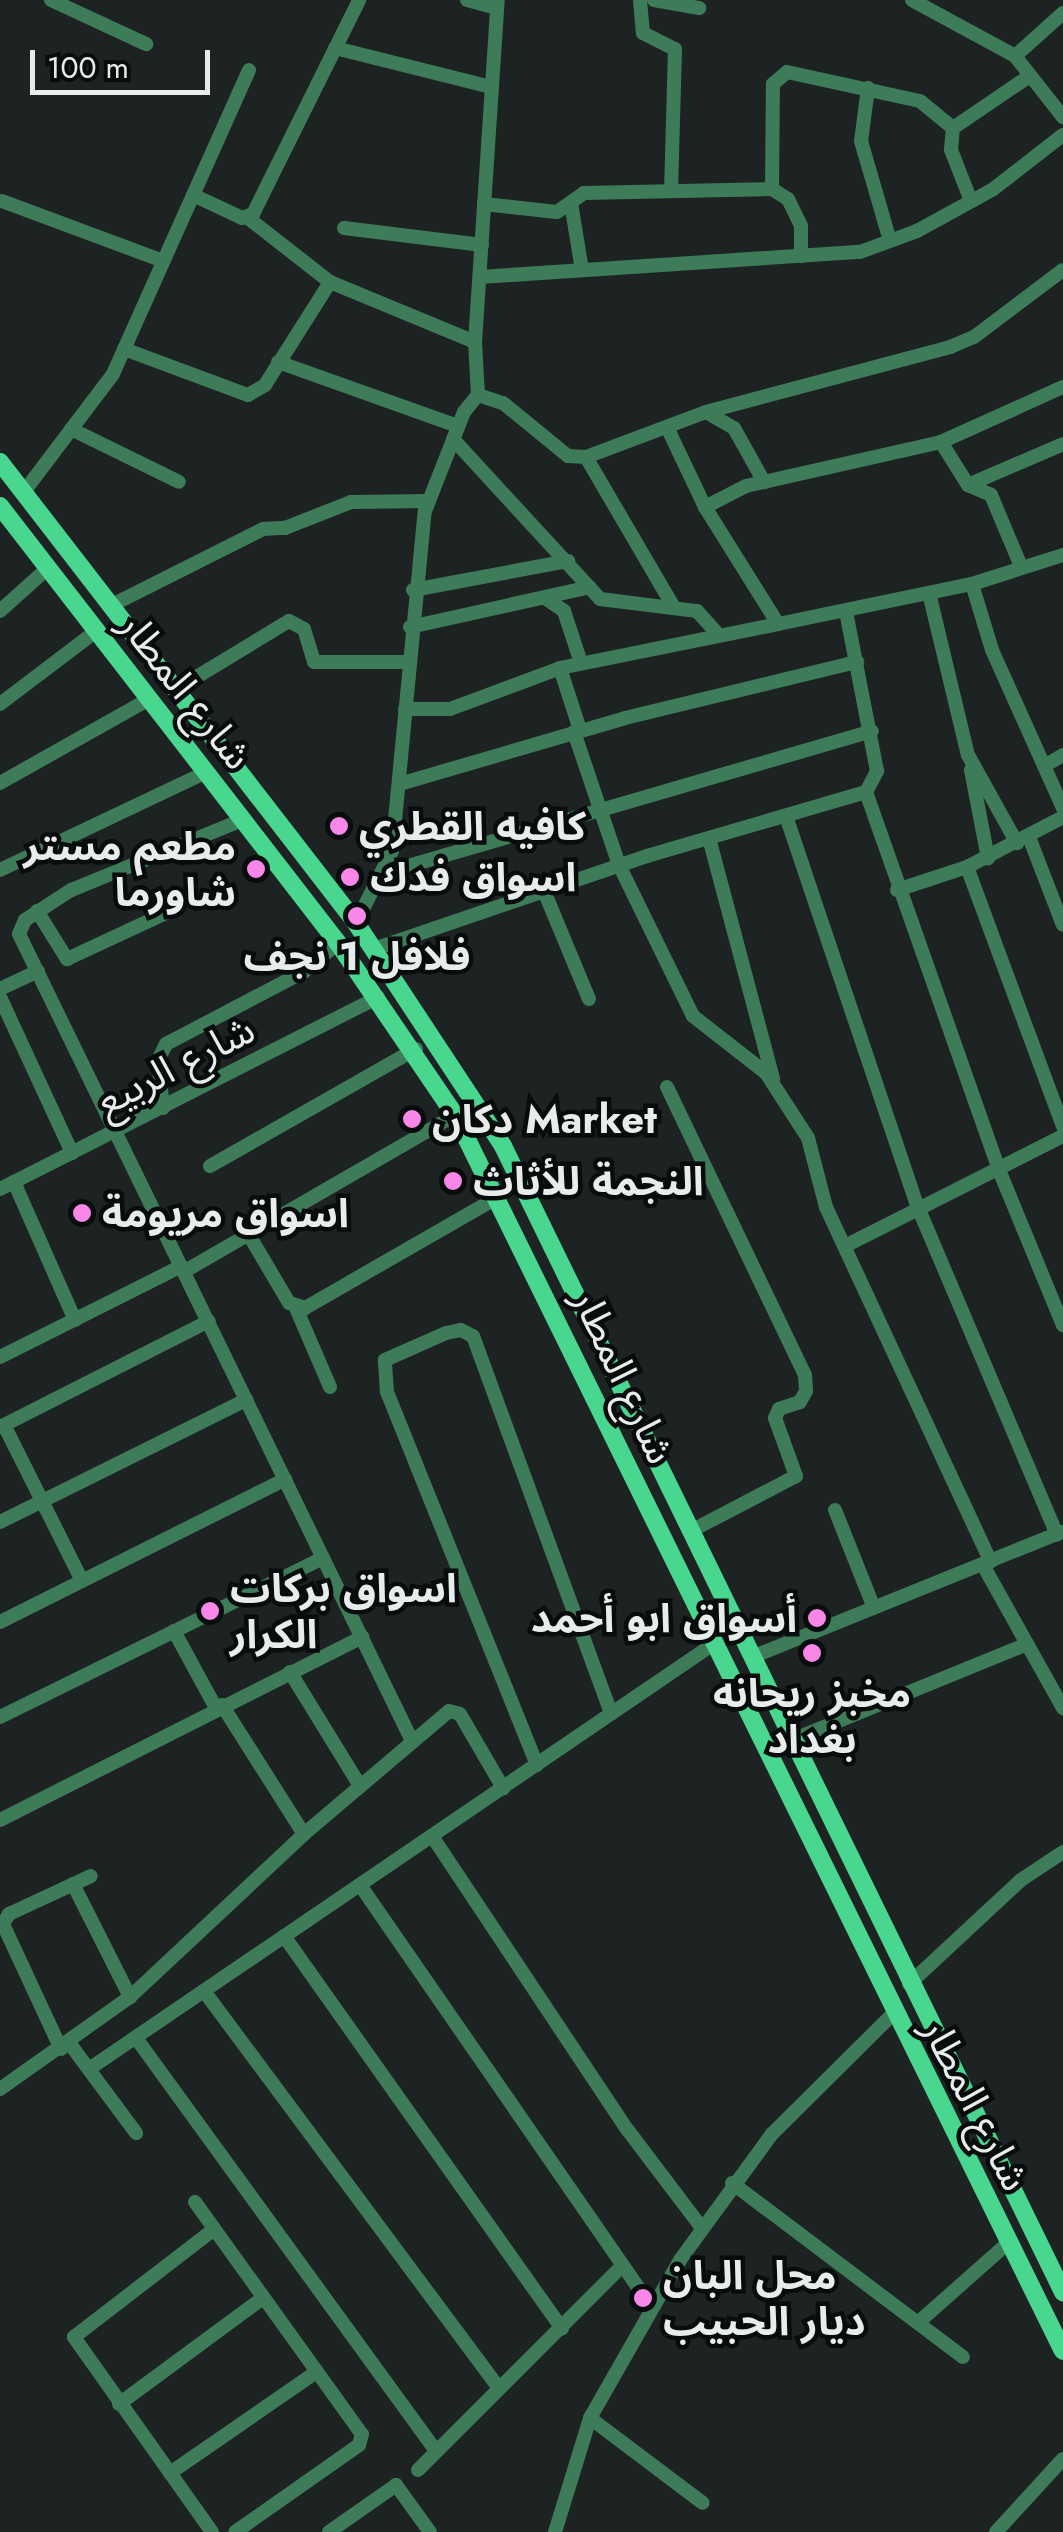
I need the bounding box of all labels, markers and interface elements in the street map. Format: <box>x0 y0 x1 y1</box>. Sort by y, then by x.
scale bar <box>35 30 215 92</box>
text: 100 m <box>47 46 129 89</box>
street label: شارع المطار <box>109 601 263 779</box>
place label: كافيه القطري <box>359 802 586 850</box>
marker: كافيه القطري <box>328 815 350 837</box>
place label: مطعم مستر شاورما <box>23 822 236 916</box>
place label: اسواق فدك <box>370 853 576 901</box>
marker: مطعم مستر شاورما <box>245 858 267 880</box>
marker: اسواق فدك <box>339 866 361 888</box>
marker: فلافل 1 نجف <box>346 905 368 927</box>
place label: فلافل 1 نجف <box>243 932 471 980</box>
street label: شارع الربيع <box>88 1005 262 1125</box>
place label: دكان Market <box>432 1095 657 1143</box>
marker: دكان Market <box>401 1108 423 1130</box>
place label: النجمة للأثاث <box>473 1157 704 1205</box>
marker: النجمة للأثاث <box>442 1170 464 1192</box>
place label: اسواق مريومة <box>102 1189 349 1237</box>
marker: اسواق مريومة <box>71 1202 93 1224</box>
street label: شارع المطار <box>563 1281 685 1471</box>
place label: اسواق بركات الكرار <box>230 1564 457 1658</box>
place label: أسواق ابو أحمد <box>531 1594 797 1642</box>
marker: اسواق بركات الكرار <box>199 1600 221 1622</box>
marker: أسواق ابو أحمد <box>806 1607 828 1629</box>
marker: مخبز ريحانه بغداد <box>801 1642 823 1664</box>
place label: مخبز ريحانه بغداد <box>713 1669 911 1763</box>
street label: شارع المطار <box>912 2009 1040 2199</box>
place label: محل البان ديار الحبيب <box>663 2251 865 2345</box>
marker: محل البان ديار الحبيب <box>632 2287 654 2309</box>

